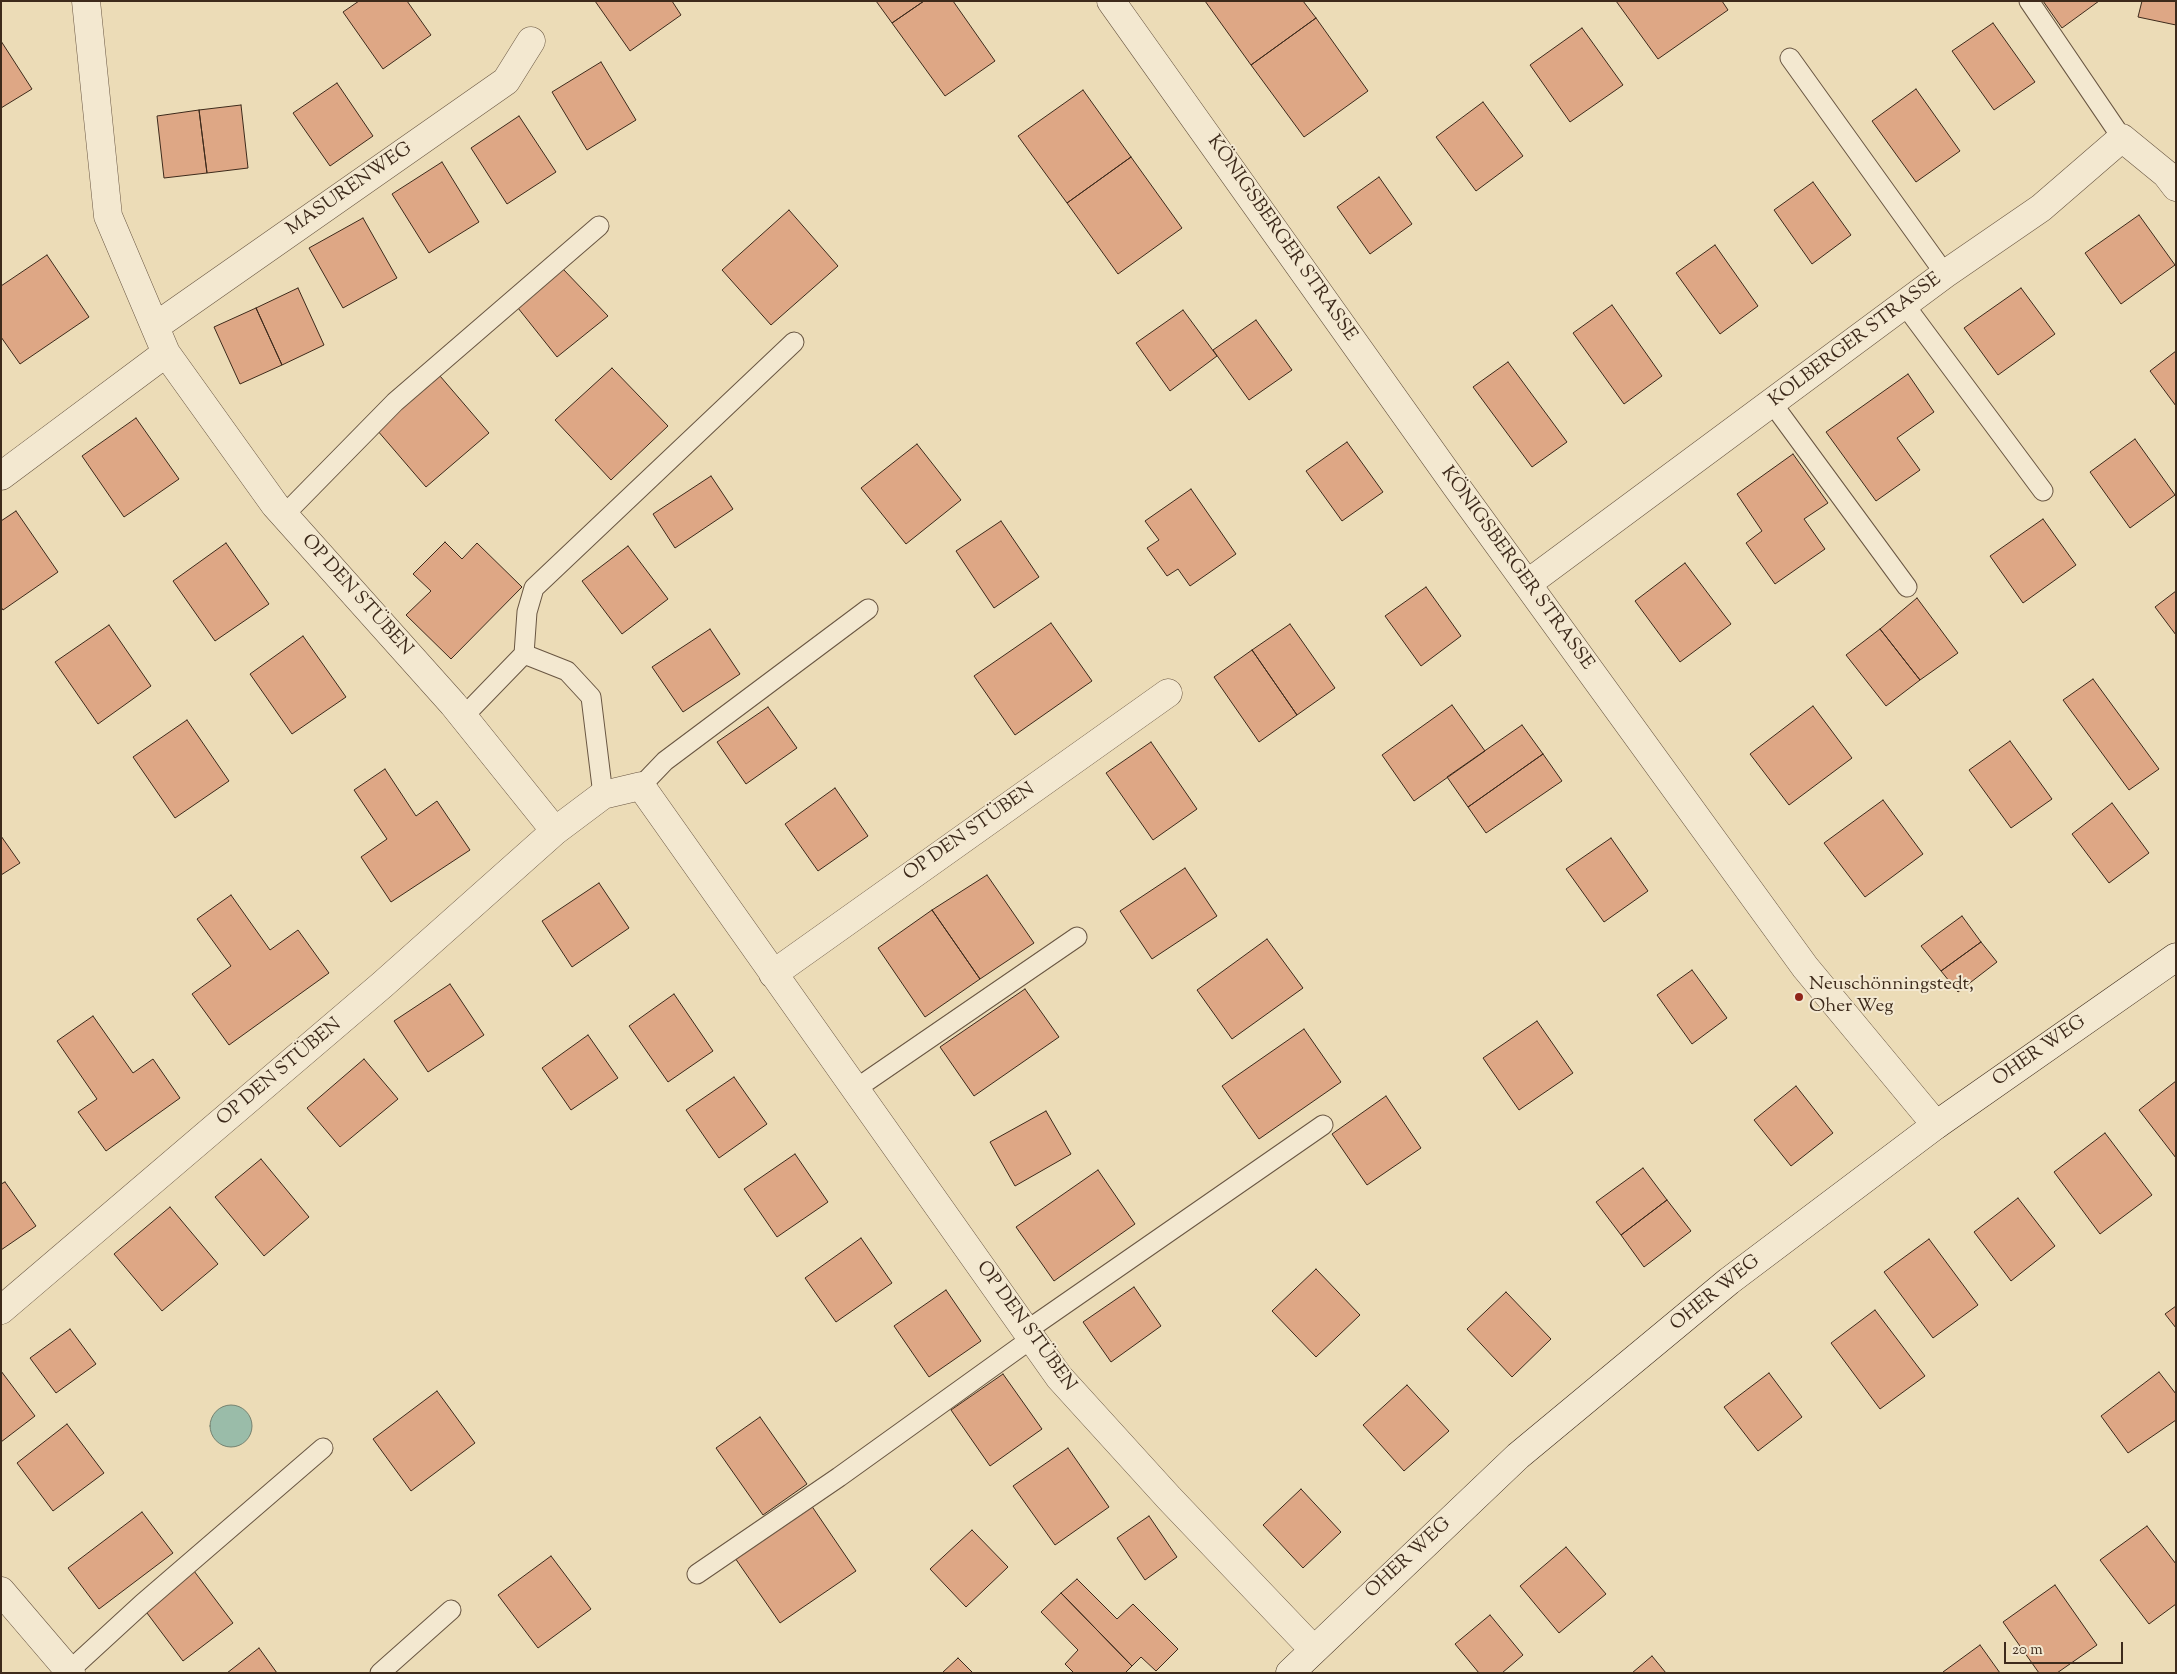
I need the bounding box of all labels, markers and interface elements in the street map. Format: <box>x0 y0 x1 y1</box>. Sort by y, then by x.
street label: KÖNIGSBERGER STRASSE <box>1201 132 1361 346</box>
street label: MASURENWEG <box>283 138 417 242</box>
street label: KOLBERGER STRASSE <box>1766 269 1946 413</box>
street label: KÖNIGSBERGER STRASSE <box>1434 463 1598 675</box>
street label: OP DEN STÜBEN <box>296 531 416 661</box>
street label: OP DEN STÜBEN <box>900 779 1040 887</box>
place label: Neuschönningstedt, Oher Weg <box>1809 975 1974 1019</box>
marker: Neuschönningstedt, Oher Weg <box>1793 991 1805 1003</box>
street label: OHER WEG <box>1989 1012 2091 1092</box>
street label: OP DEN STÜBEN <box>213 1014 347 1132</box>
street label: OHER WEG <box>1667 1251 1765 1337</box>
street label: OP DEN STÜBEN <box>970 1257 1080 1397</box>
street label: OHER WEG <box>1362 1514 1456 1604</box>
scale bar <box>2007 1632 2126 1664</box>
text: 20 m <box>2012 1640 2043 1661</box>

